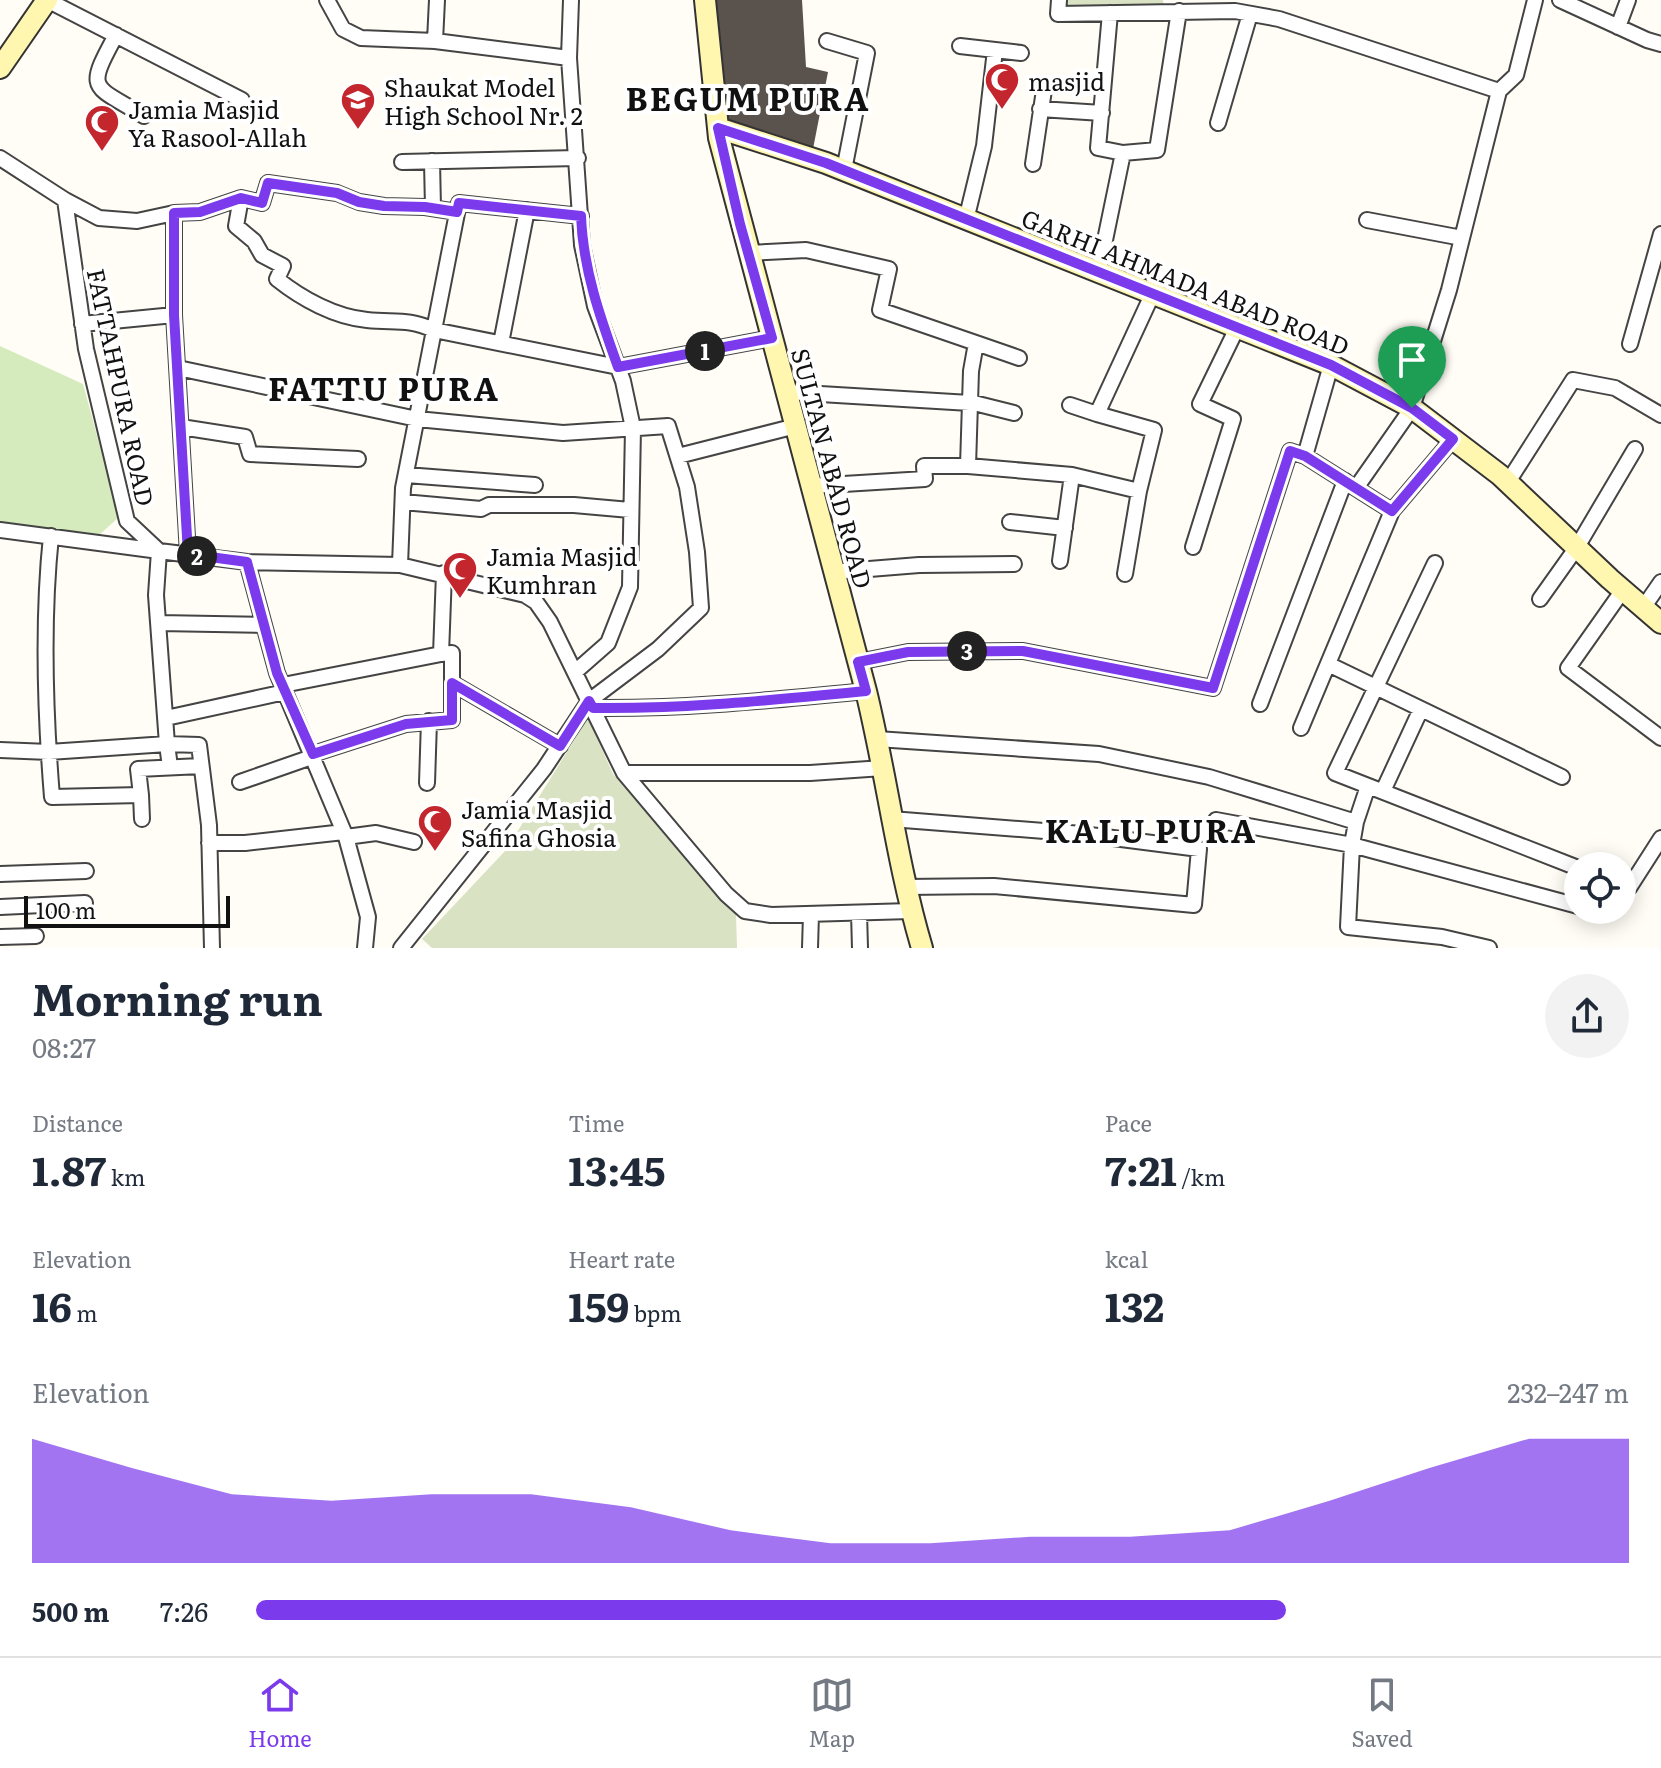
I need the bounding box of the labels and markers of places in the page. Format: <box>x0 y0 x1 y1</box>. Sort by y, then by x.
mosque icon: masjid <box>983 61 1021 111</box>
place label: masjid <box>1028 63 1105 98</box>
place label: Shaukat Model High School Nr. 2 <box>384 69 583 132</box>
school or university icon: Shaukat Model High School Nr. 2 <box>339 81 377 131</box>
place label: Jamia Masjid Ya Rasool-Allah <box>128 91 307 154</box>
mosque icon: Jamia Masjid Ya Rasool-Allah <box>83 103 121 153</box>
pin <box>1378 326 1446 408</box>
pin: 1 <box>685 331 725 371</box>
pin: 2 <box>177 536 217 576</box>
place label: Jamia Masjid Kumhran <box>486 538 638 601</box>
mosque icon: Jamia Masjid Kumhran <box>441 550 479 600</box>
pin: 3 <box>947 631 987 671</box>
place label: Jamia Masjid Safina Ghosia <box>461 791 616 854</box>
mosque icon: Jamia Masjid Safina Ghosia <box>416 803 454 853</box>

